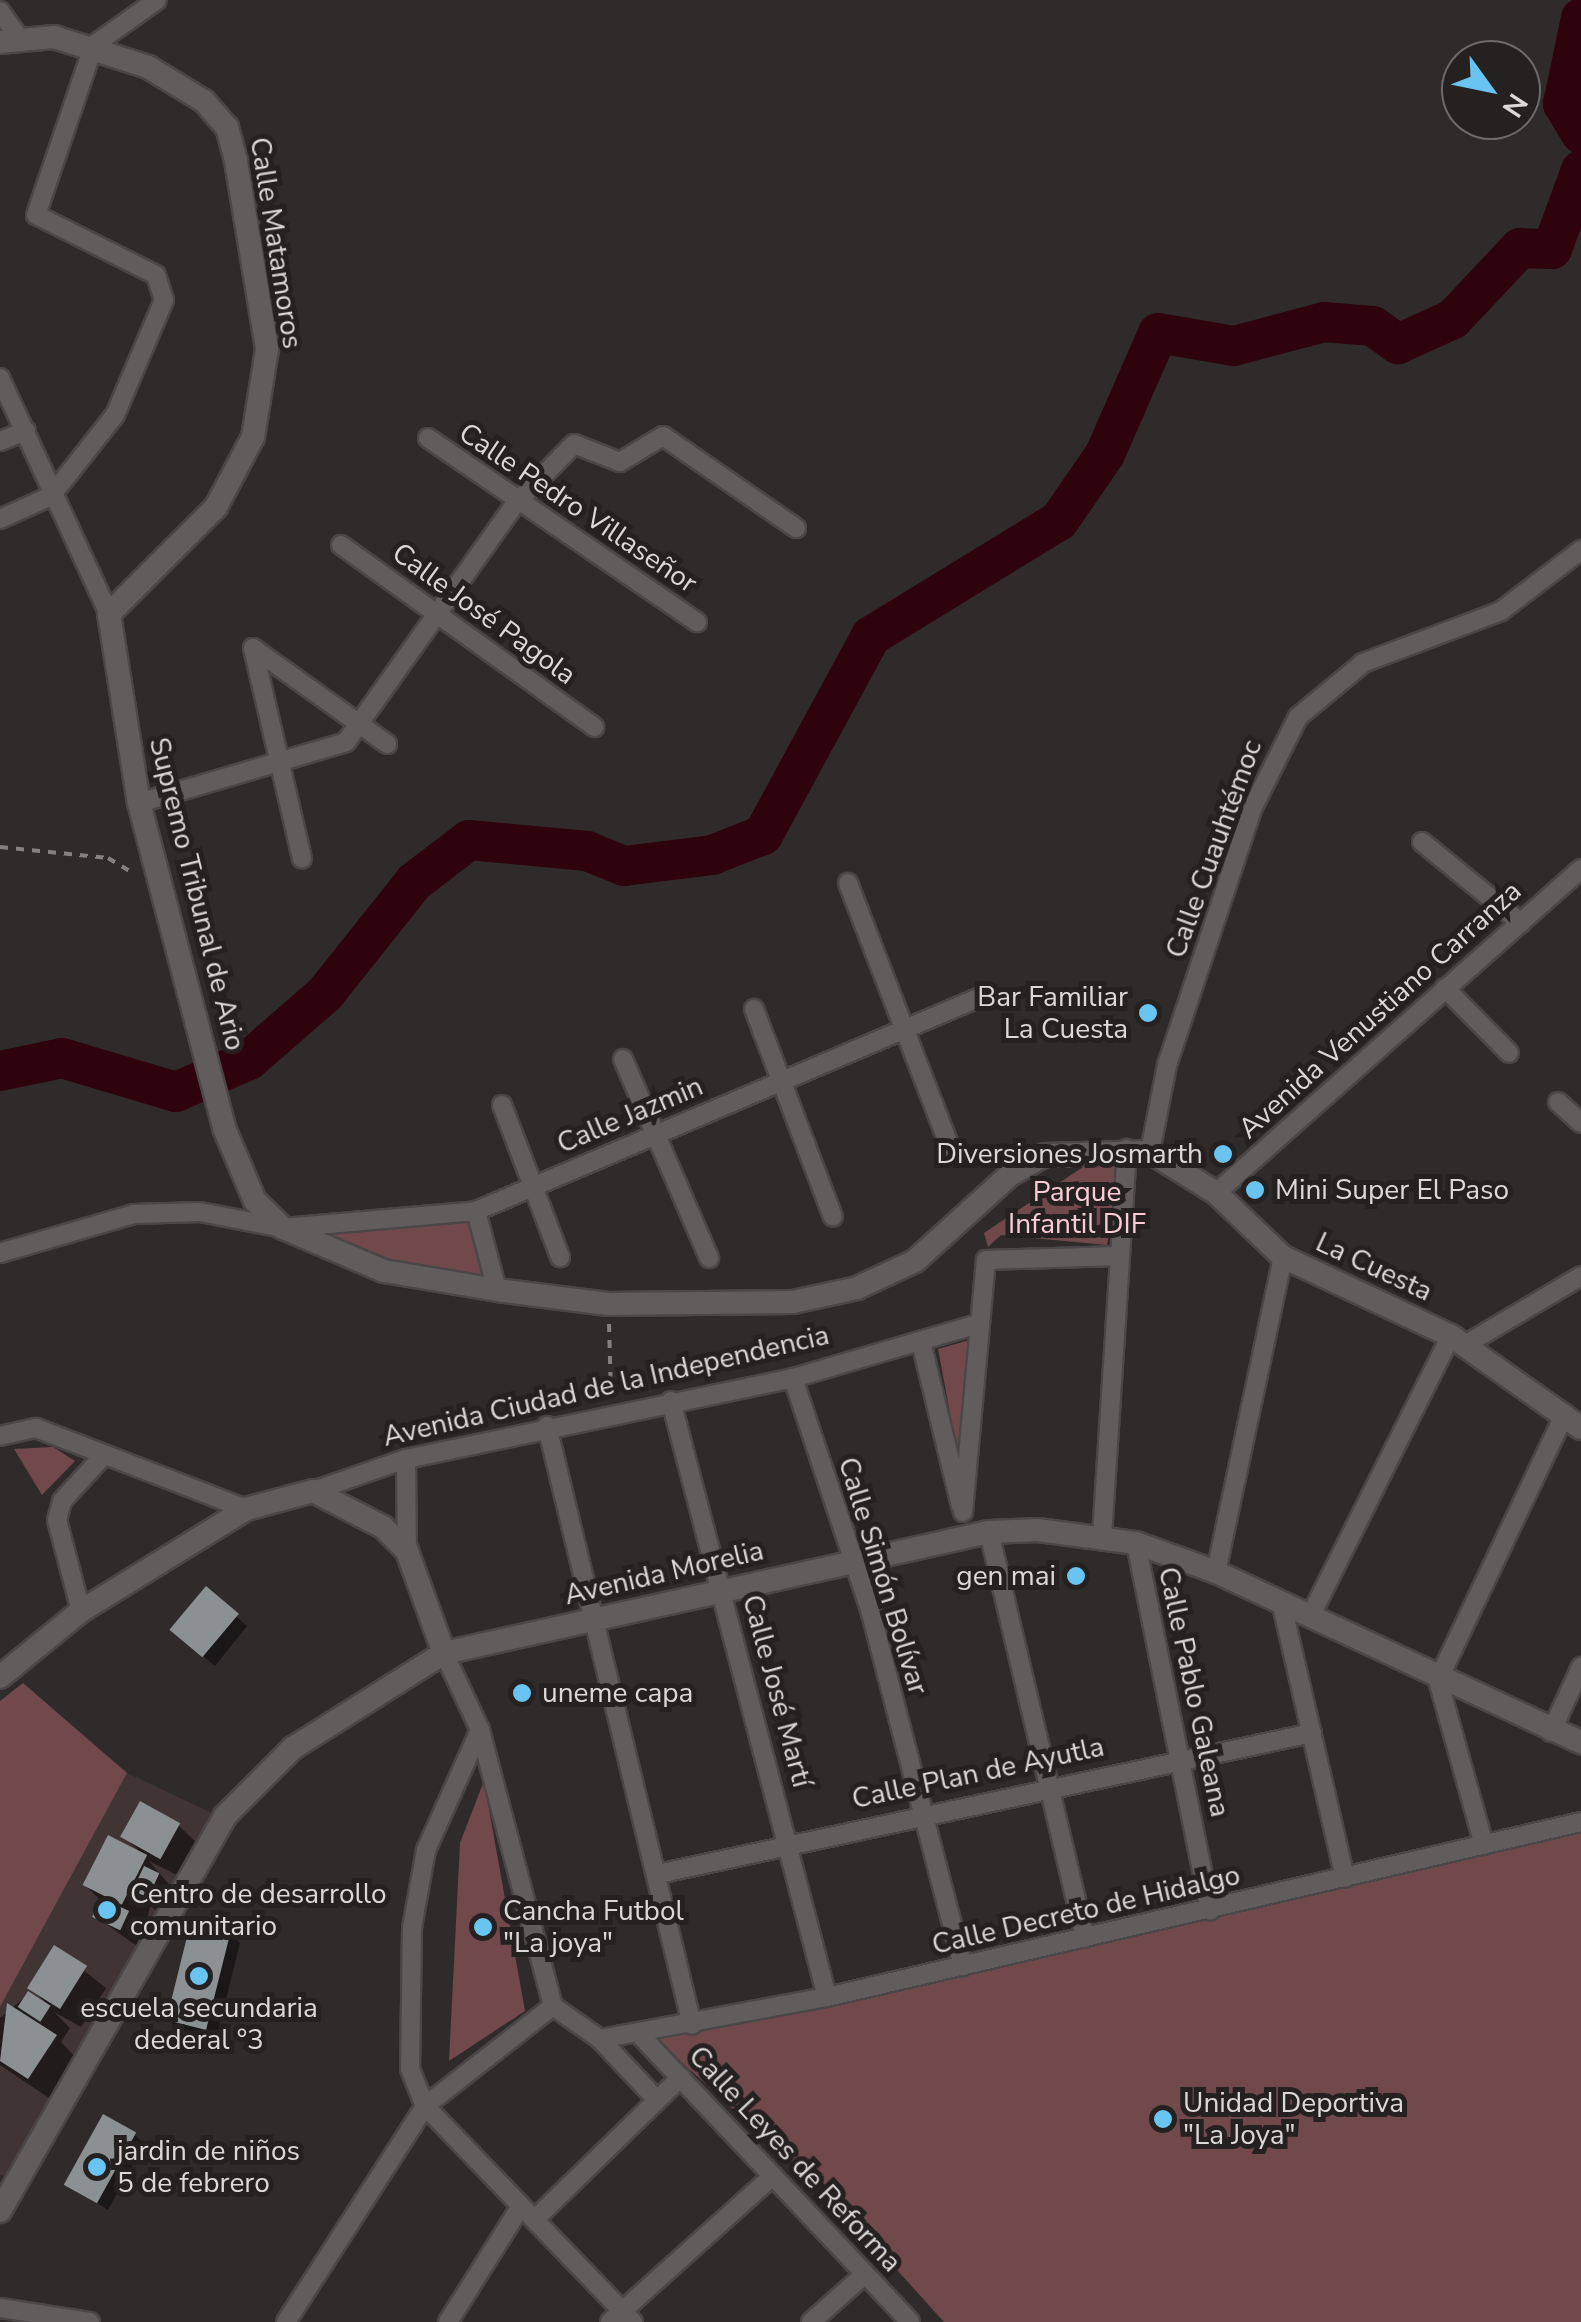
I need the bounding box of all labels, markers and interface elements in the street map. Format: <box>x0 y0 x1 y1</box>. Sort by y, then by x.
north arrow <box>1441 40 1541 140</box>
text: N <box>1493 86 1536 124</box>
street label: Calle Matamoros <box>243 135 309 351</box>
street label: Calle Pedro Villaseñor <box>453 416 703 600</box>
street label: Calle José Pagola <box>386 536 582 692</box>
street label: Supremo Tribunal de Ario <box>142 734 252 1054</box>
street label: Calle Cuauhtémoc <box>1159 735 1269 963</box>
street label: Avenida Venustiano Carranza <box>1232 874 1528 1146</box>
place label: Bar Familiar La Cuesta <box>977 980 1128 1046</box>
marker: Bar Familiar La Cuesta <box>1137 1002 1159 1024</box>
street label: Calle Jazmin <box>552 1069 708 1161</box>
place label: Diversiones Josmarth <box>936 1137 1203 1171</box>
marker: Diversiones Josmarth <box>1212 1143 1234 1165</box>
place label: Mini Super El Paso <box>1275 1173 1509 1207</box>
park label: Parque Infantil DIF <box>1008 1175 1146 1241</box>
marker: Mini Super El Paso <box>1244 1179 1266 1201</box>
street label: La Cuesta <box>1311 1226 1437 1308</box>
street label: Avenida Ciudad de la Independencia <box>380 1318 832 1454</box>
street label: Calle Simón Bolívar <box>831 1453 935 1699</box>
street label: Avenida Morelia <box>561 1534 767 1612</box>
place label: gen mai <box>956 1559 1056 1593</box>
street label: Calle Pablo Galeana <box>1151 1564 1237 1820</box>
marker: gen mai <box>1065 1565 1087 1587</box>
street label: Calle José Martí <box>735 1591 819 1791</box>
place label: uneme capa <box>542 1676 693 1710</box>
marker: uneme capa <box>511 1682 533 1704</box>
street label: Calle Plan de Ayutla <box>849 1730 1107 1816</box>
street label: Calle Decreto de Hidalgo <box>929 1858 1243 1962</box>
place label: Centro de desarrollo comunitario <box>130 1877 386 1943</box>
place label: Cancha Futbol "La joya" <box>503 1894 684 1960</box>
marker: Centro de desarrollo comunitario <box>94 1897 120 1923</box>
marker: Cancha Futbol "La joya" <box>472 1916 494 1938</box>
marker: escuela secundaria dederal °3 <box>188 1965 210 1987</box>
place label: escuela secundaria dederal °3 <box>80 1991 318 2057</box>
street label: Calle Leyes de Reforma <box>682 2039 908 2279</box>
place label: Unidad Deportiva "La Joya" <box>1183 2086 1404 2152</box>
marker: Unidad Deportiva "La Joya" <box>1152 2108 1174 2130</box>
place label: jardin de niños 5 de febrero <box>117 2134 300 2200</box>
marker: jardin de niños 5 de febrero <box>86 2156 108 2178</box>

